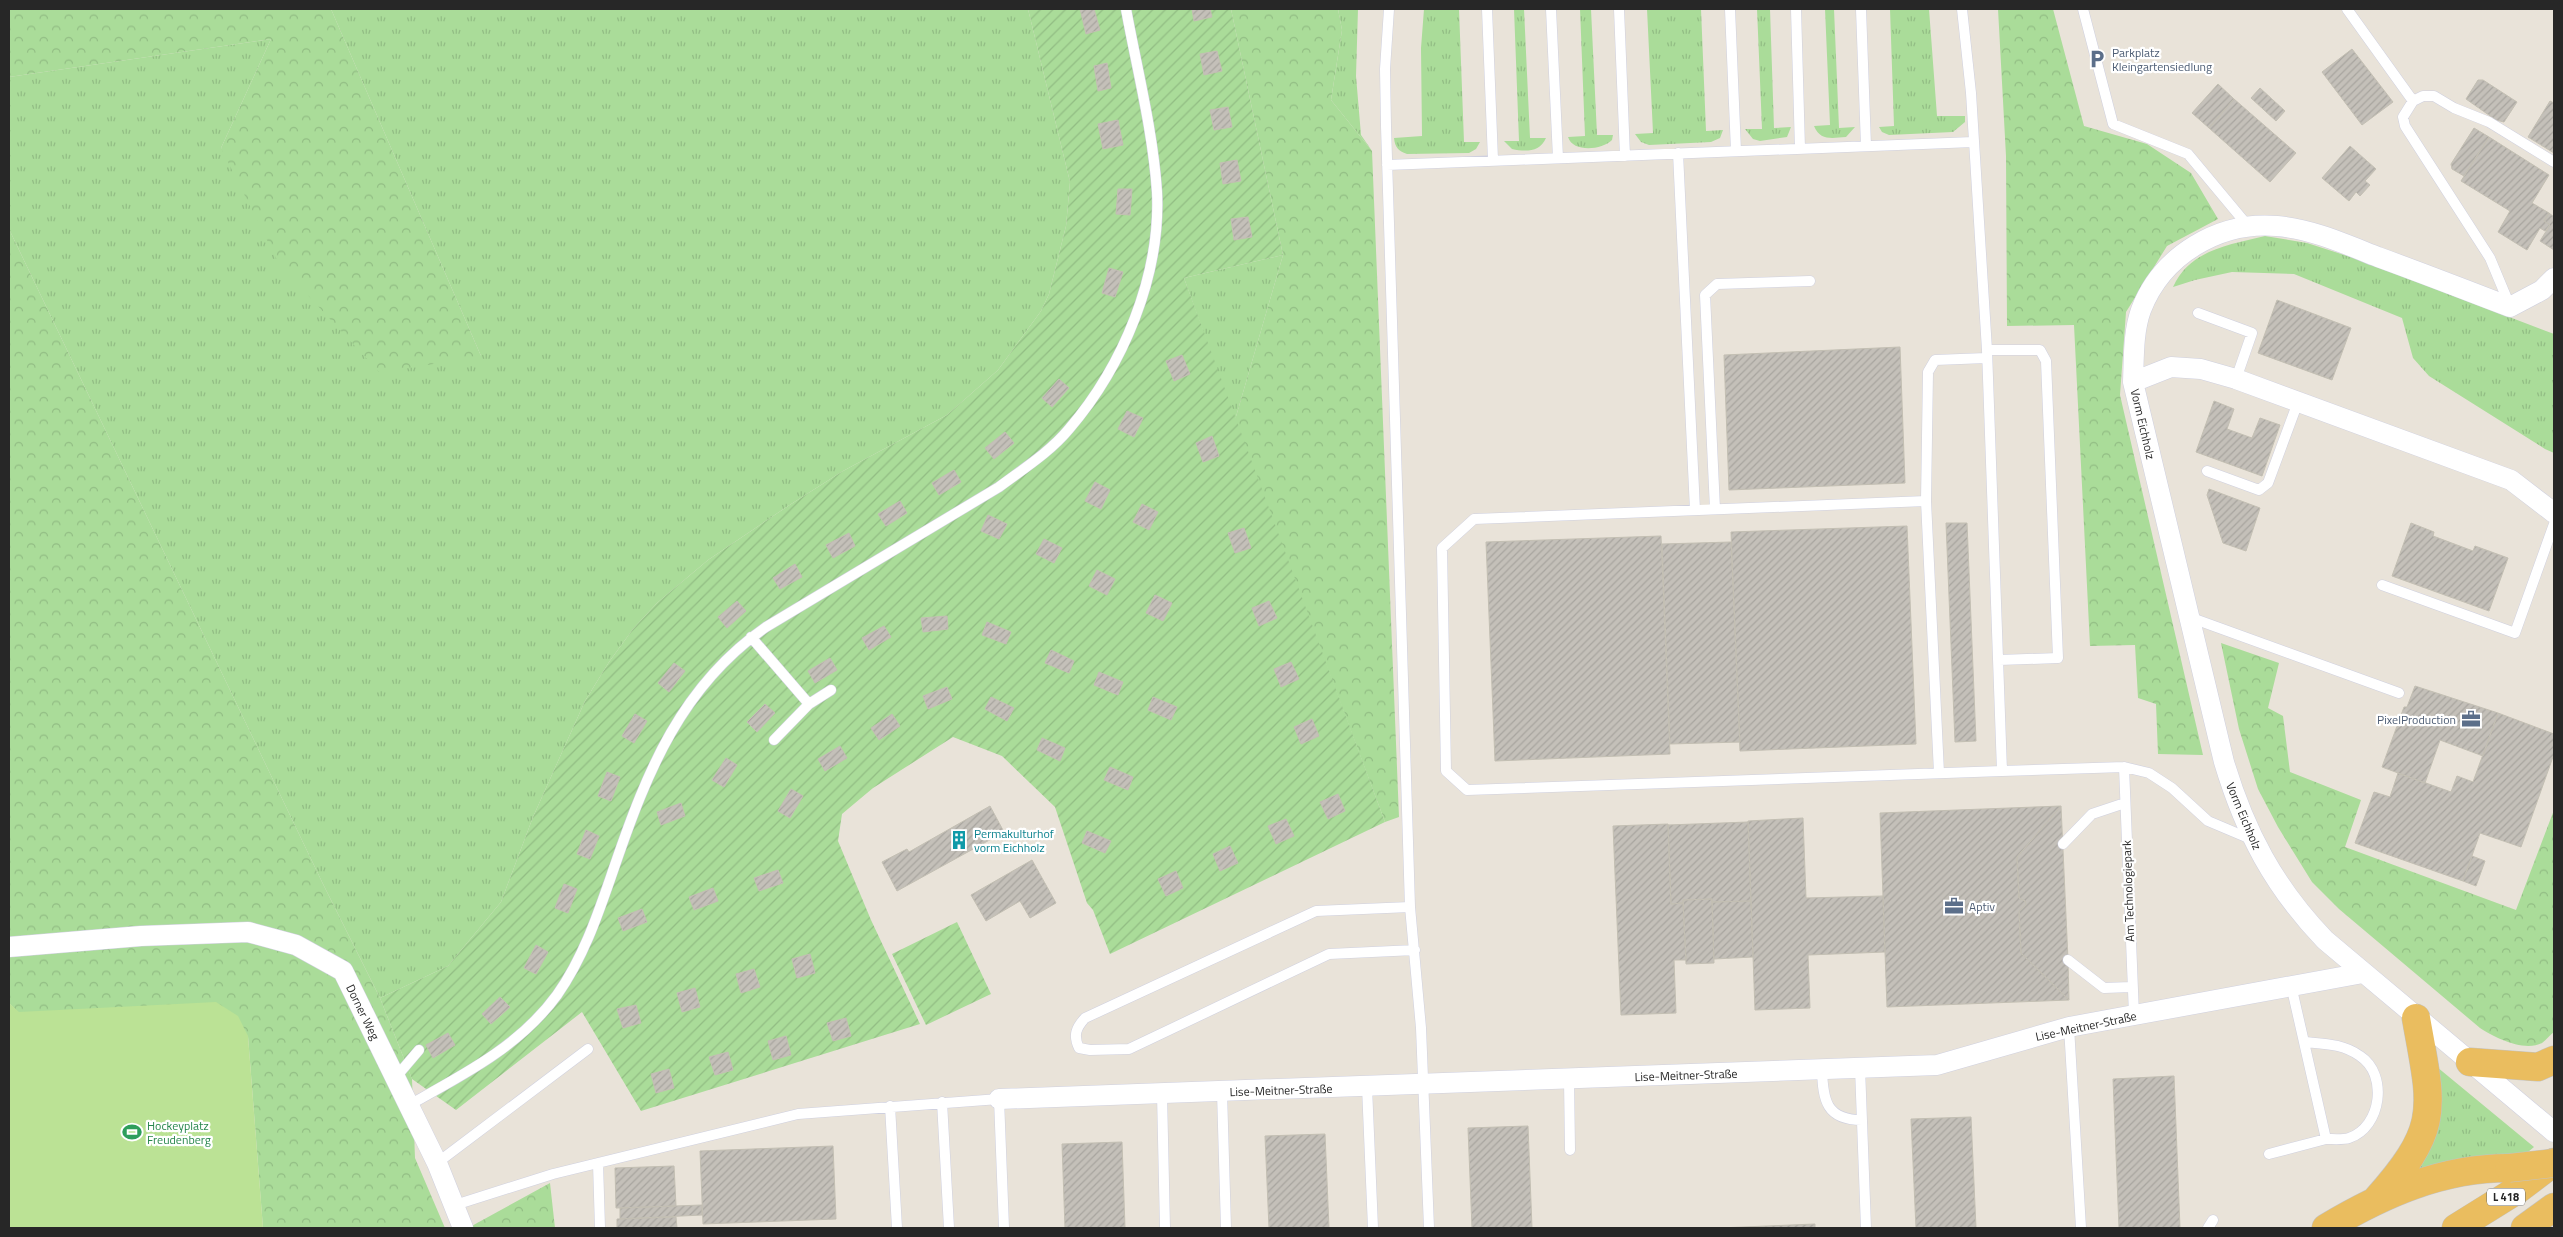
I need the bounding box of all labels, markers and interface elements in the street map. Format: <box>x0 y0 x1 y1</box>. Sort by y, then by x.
place label: Parkplatz Kleingartensiedlung <box>2112 43 2212 76</box>
parking icon: Parkplatz Kleingartensiedlung <box>2086 48 2108 70</box>
street label: Vorm Eichholz <box>2126 387 2160 461</box>
office icon: PixelProduction <box>2460 708 2482 730</box>
place label: PixelProduction <box>2377 710 2456 729</box>
street label: Vorm Eichholz <box>2221 779 2267 853</box>
place label: Permakulturhof vorm Eichholz <box>974 824 1054 857</box>
building icon: Permakulturhof vorm Eichholz <box>948 829 970 851</box>
street label: Am Technologiepark <box>2117 840 2139 942</box>
office icon: Aptiv <box>1943 895 1965 917</box>
place label: Aptiv <box>1969 897 1995 916</box>
street label: Dorner Weg <box>341 981 385 1043</box>
street label: Lise-Meitner-Straße <box>2034 1006 2138 1046</box>
street label: Lise-Meitner-Straße <box>1634 1064 1738 1086</box>
street label: Lise-Meitner-Straße <box>1229 1079 1333 1101</box>
place label: Hockeyplatz Freudenberg <box>147 1116 211 1149</box>
sports icon: Hockeyplatz Freudenberg <box>121 1121 143 1143</box>
road number: L 418 <box>2487 1188 2525 1206</box>

